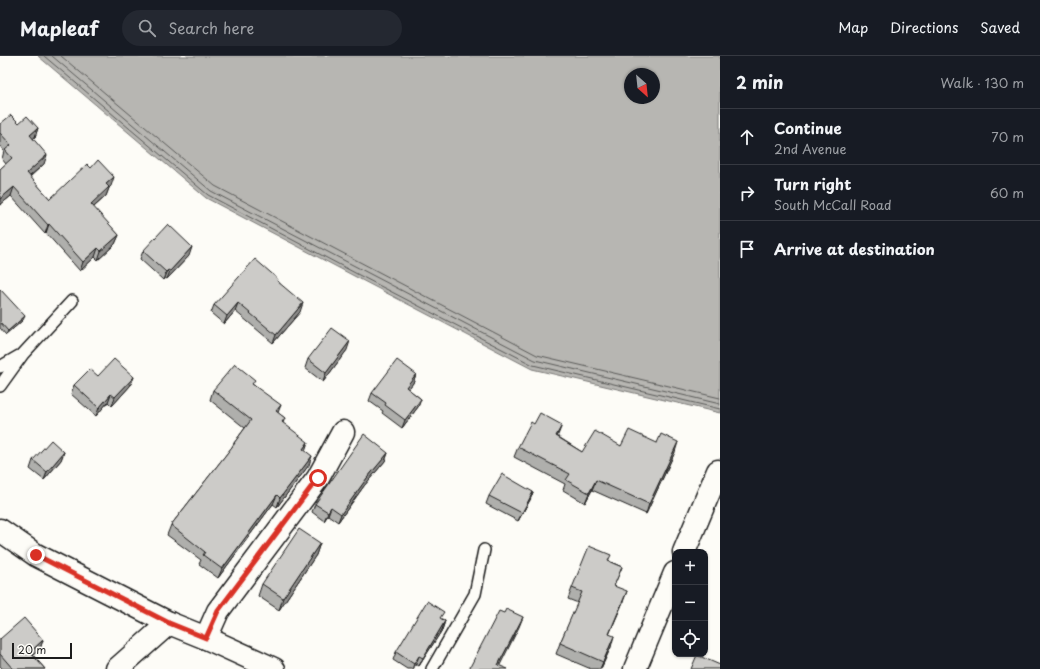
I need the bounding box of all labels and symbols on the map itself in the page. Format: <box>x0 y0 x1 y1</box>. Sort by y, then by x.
north arrow <box>624 68 660 104</box>
route start <box>309 469 327 487</box>
route end <box>27 546 45 564</box>
scale bar <box>12 641 72 660</box>

